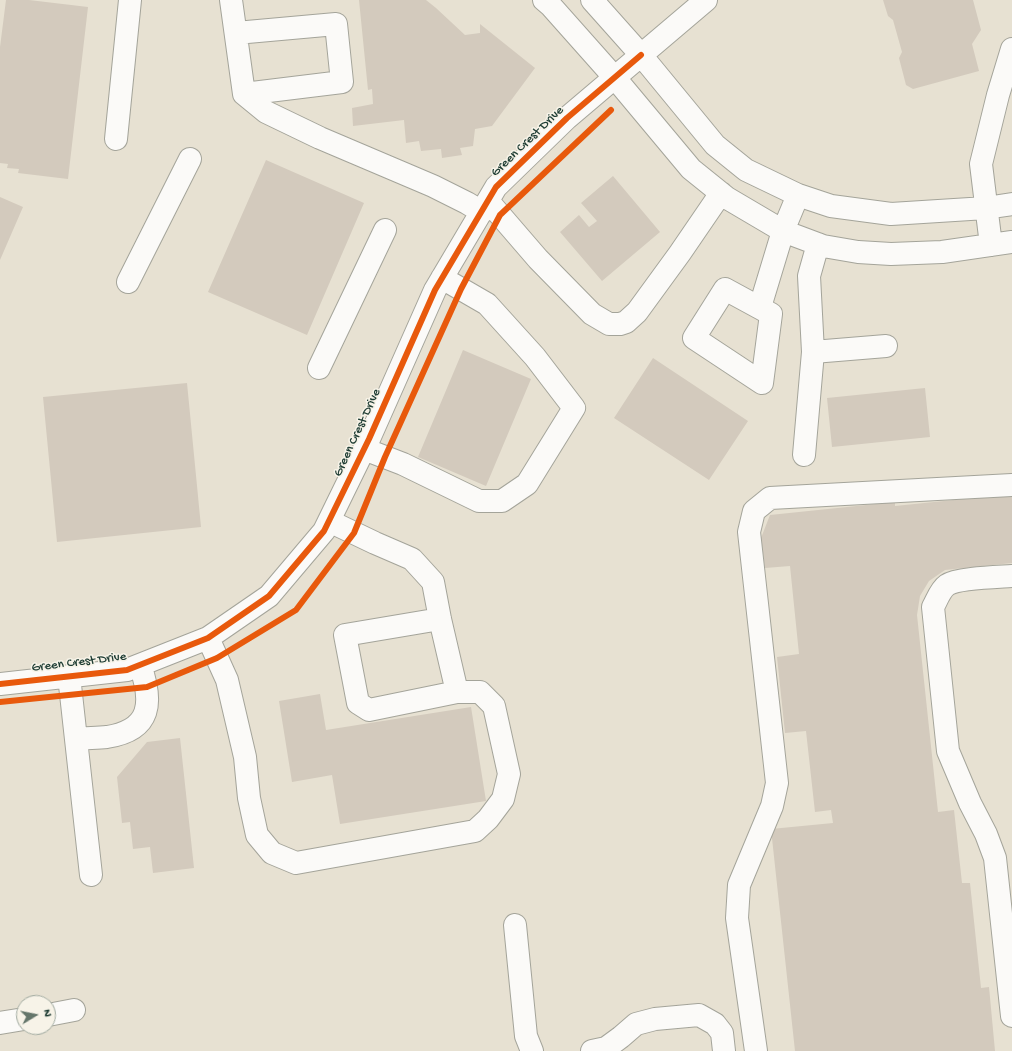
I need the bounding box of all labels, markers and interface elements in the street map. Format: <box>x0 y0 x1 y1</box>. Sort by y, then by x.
street label: Green Crest Drive <box>488 103 568 181</box>
street label: Green Crest Drive <box>331 386 385 480</box>
street label: Green Crest Drive <box>31 649 127 677</box>
north arrow <box>16 995 56 1035</box>
text: N <box>40 1009 53 1018</box>

